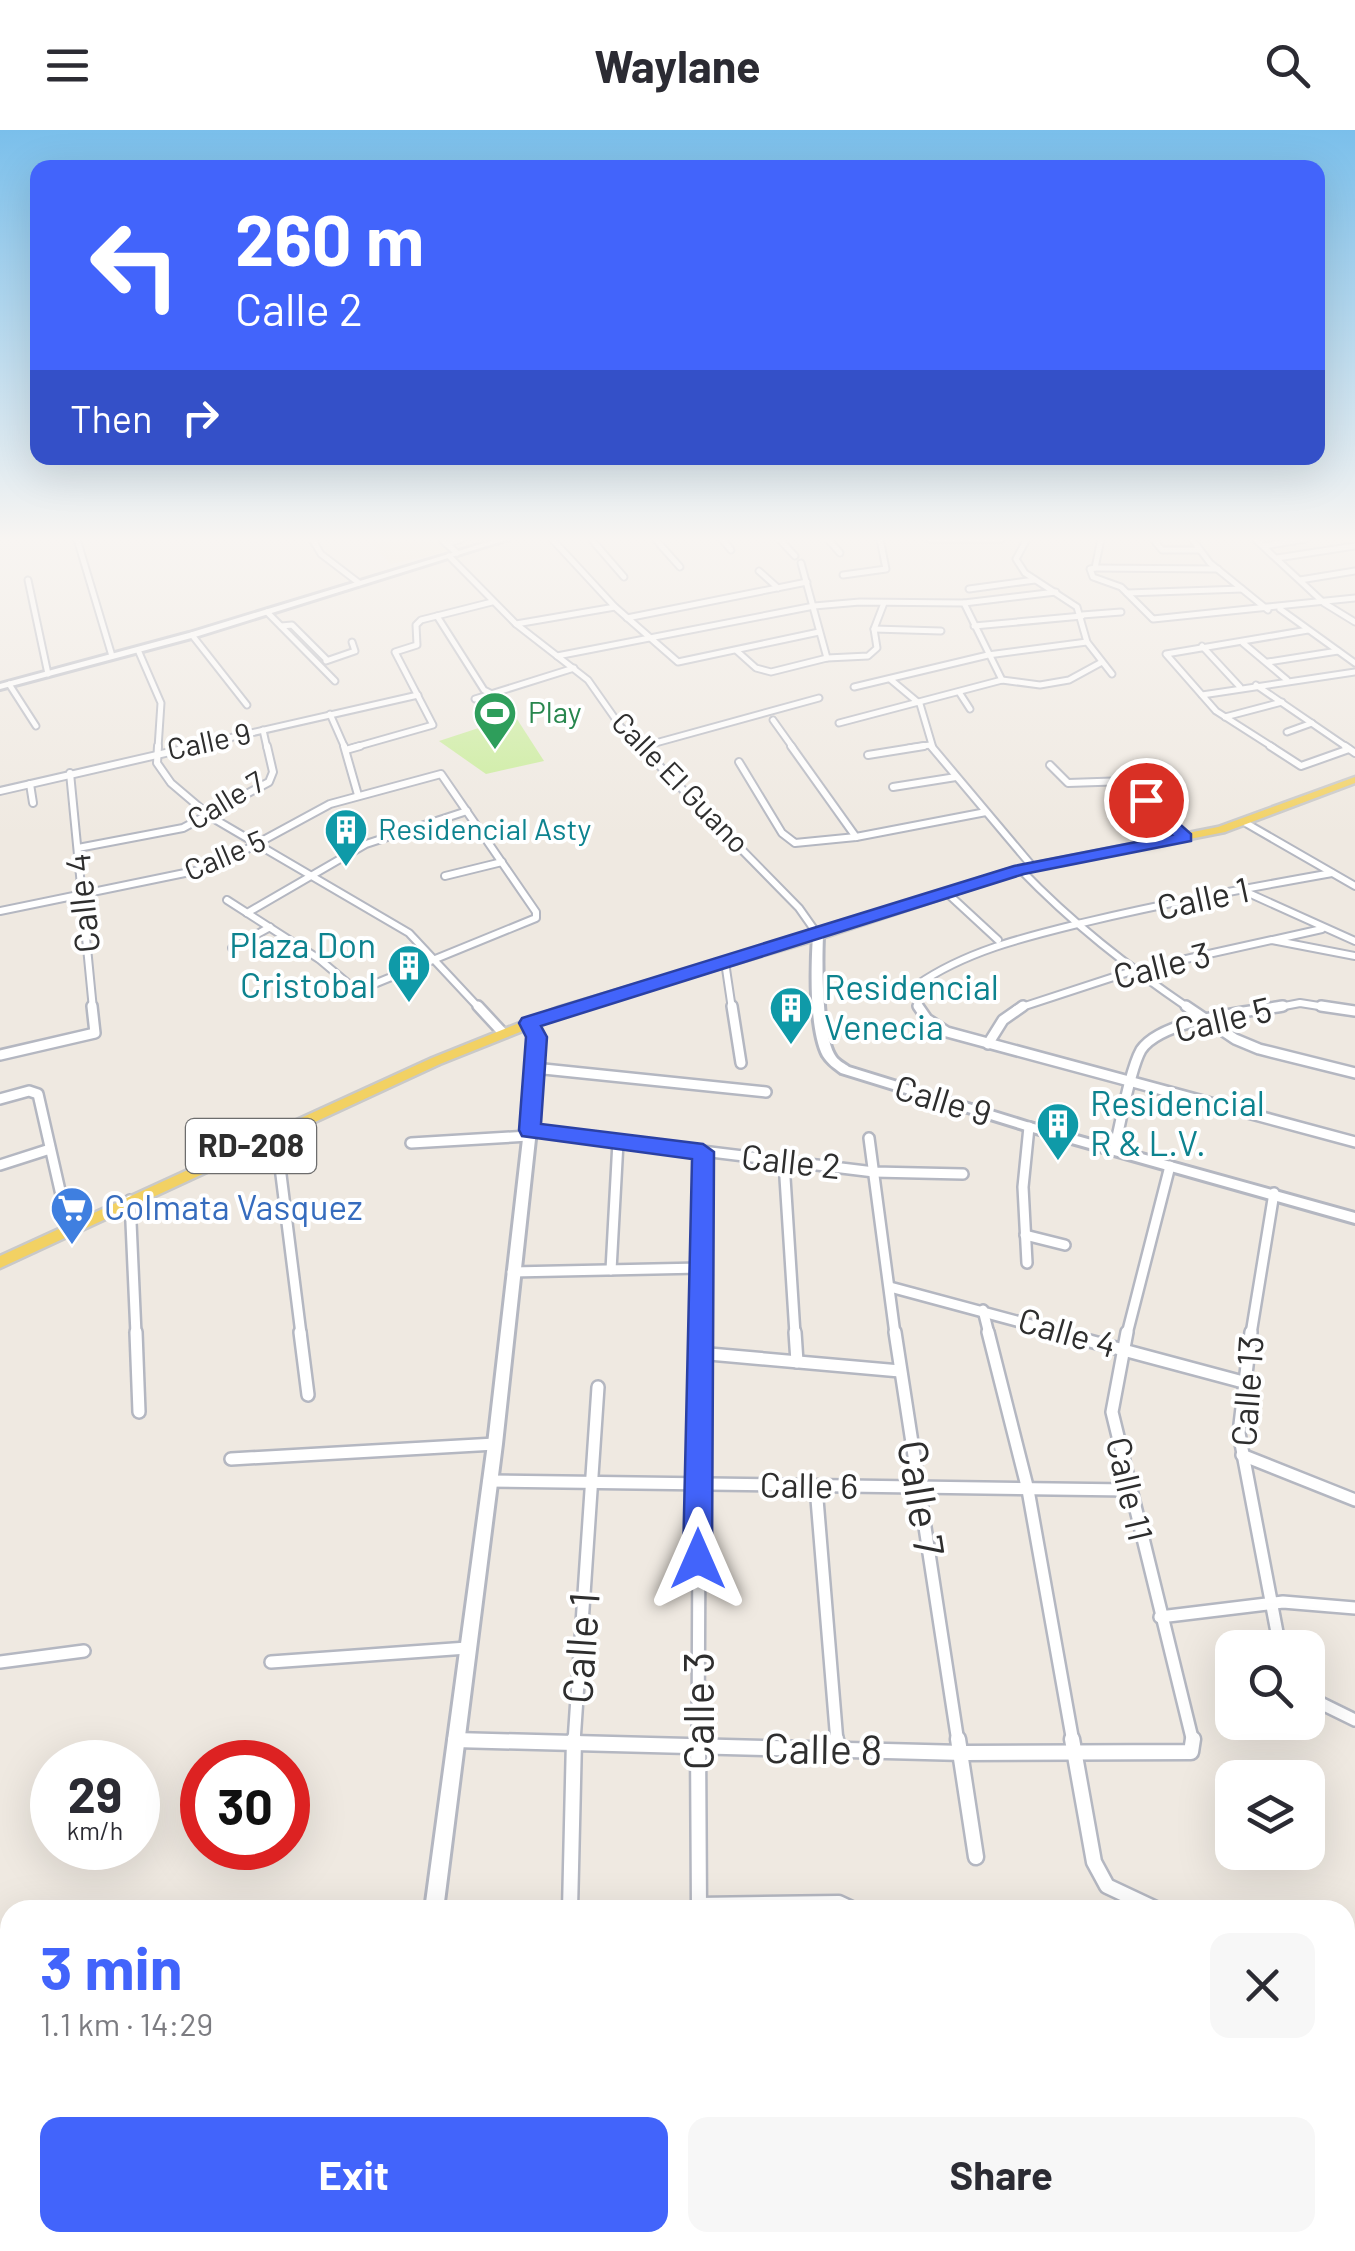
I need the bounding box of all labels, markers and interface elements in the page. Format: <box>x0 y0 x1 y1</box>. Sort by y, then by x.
icon: menu <box>40 38 95 93</box>
text: Waylane <box>594 38 761 92</box>
icon: search <box>1260 38 1315 93</box>
text: 260 m <box>235 196 424 280</box>
icon: left <box>70 200 200 330</box>
text: Calle 2 <box>235 281 363 335</box>
icon: right <box>173 390 228 445</box>
text: Then <box>70 395 153 441</box>
sports icon: Play <box>472 690 518 751</box>
place label: Play <box>528 693 582 729</box>
street label: Calle El Guano <box>605 704 758 860</box>
street label: Calle 9 <box>163 714 254 766</box>
pin <box>1104 758 1189 843</box>
street label: Calle 7 <box>180 762 270 836</box>
icon: arrive <box>1119 773 1174 828</box>
building icon: Residencial Asty <box>323 807 369 868</box>
place label: Residencial Asty <box>378 810 591 846</box>
street label: Calle 5 <box>178 821 270 887</box>
street label: Calle 4 <box>55 851 107 955</box>
street label: Calle 1 <box>1153 867 1252 927</box>
place label: Plaza Don Cristobal <box>229 923 376 1005</box>
street label: Calle 3 <box>1109 932 1214 996</box>
building icon: Plaza Don Cristobal <box>386 943 432 1004</box>
place label: Residencial Venecia <box>824 965 999 1047</box>
building icon: Residencial Venecia <box>768 985 814 1046</box>
street label: Calle 5 <box>1170 986 1275 1050</box>
street label: Calle 9 <box>890 1065 997 1134</box>
place label: Residencial R & L.V. <box>1090 1081 1265 1163</box>
building icon: Residencial R & L.V. <box>1035 1101 1081 1162</box>
road number: RD-208 <box>186 1119 316 1173</box>
street label: Calle 2 <box>740 1134 843 1186</box>
supermarket icon: Colmata Vasquez <box>49 1185 95 1246</box>
place label: Colmata Vasquez <box>104 1185 363 1227</box>
street label: Calle 4 <box>1014 1297 1121 1365</box>
street label: Calle 13 <box>1221 1334 1271 1448</box>
street label: Calle 11 <box>1099 1433 1163 1545</box>
street label: Calle 7 <box>889 1436 957 1559</box>
street label: Calle 6 <box>759 1462 859 1506</box>
position arrow <box>646 1507 750 1611</box>
street label: Calle 1 <box>550 1591 608 1705</box>
map controls <box>1215 1630 1325 1870</box>
button: search <box>1215 1630 1325 1740</box>
street label: Calle 3 <box>672 1652 722 1770</box>
street label: Calle 8 <box>763 1721 883 1773</box>
speed limit sign: 30 <box>180 1740 310 1870</box>
button: layers <box>1215 1760 1325 1870</box>
text: 29 <box>68 1763 122 1823</box>
text: km/h <box>67 1815 123 1845</box>
text: 3 min <box>40 1930 183 2002</box>
button: close <box>1210 1933 1315 2038</box>
text: 1.1 km · 14:29 <box>40 2004 213 2042</box>
button: Exit <box>40 2117 668 2232</box>
button: Share <box>688 2117 1315 2232</box>

